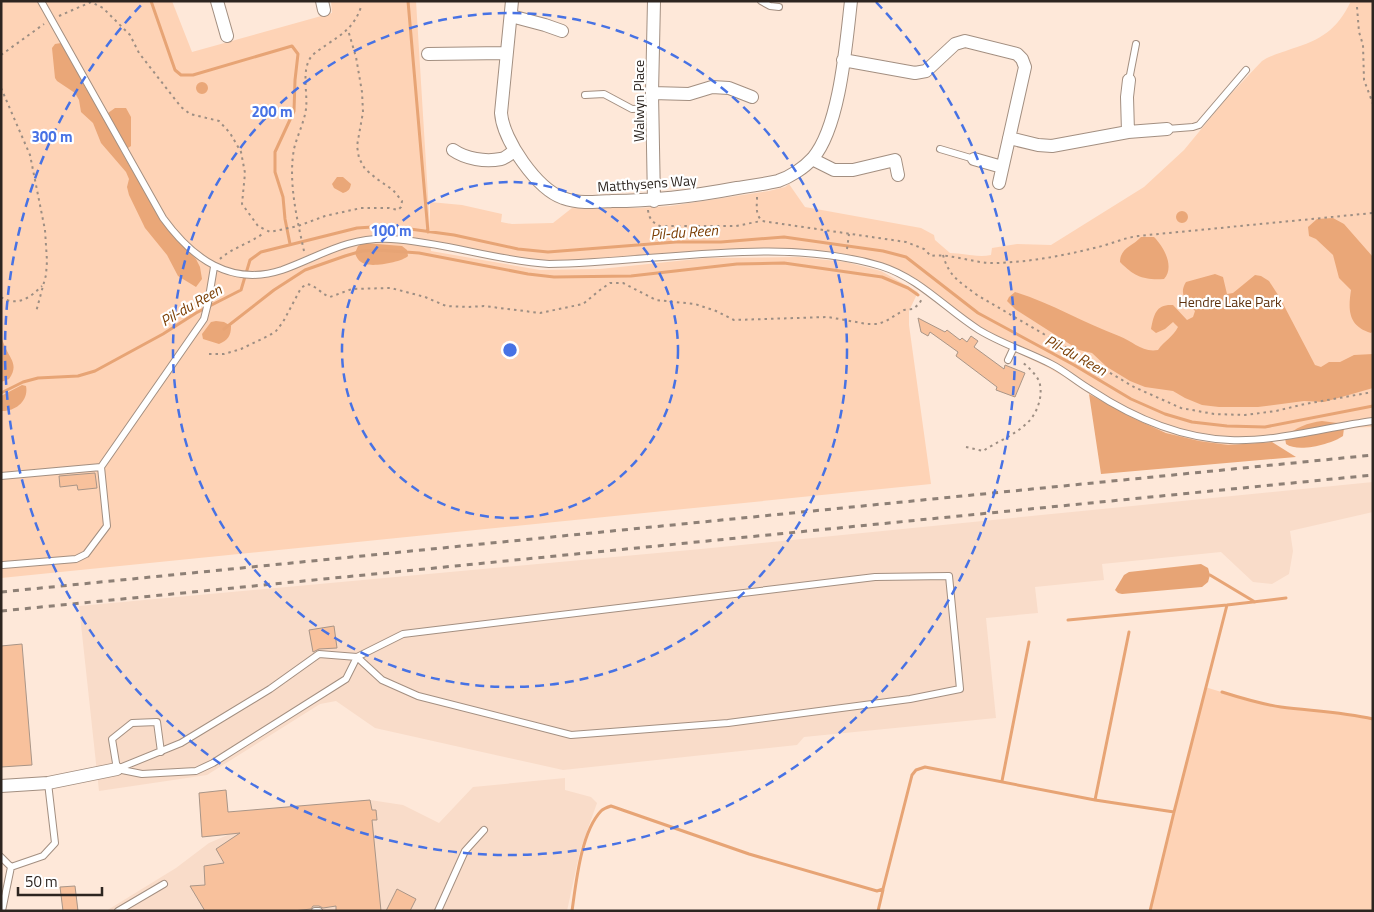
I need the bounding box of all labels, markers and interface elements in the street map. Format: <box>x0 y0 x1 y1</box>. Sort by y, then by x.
street label: Walwyn Place <box>628 60 649 142</box>
text: 200 m <box>251 100 293 123</box>
text: 300 m <box>31 125 73 148</box>
street label: Matthysens Way <box>597 169 697 197</box>
water label: Pil-du Reen <box>649 218 719 246</box>
text: 100 m <box>370 219 412 242</box>
water label: Pil-du Reen <box>156 278 226 332</box>
park label: Hendre Lake Park <box>1178 291 1282 312</box>
water label: Pil-du Reen <box>1041 329 1112 382</box>
centre of rings <box>501 341 519 359</box>
scale bar <box>18 864 101 896</box>
text: 50 m <box>25 870 58 893</box>

